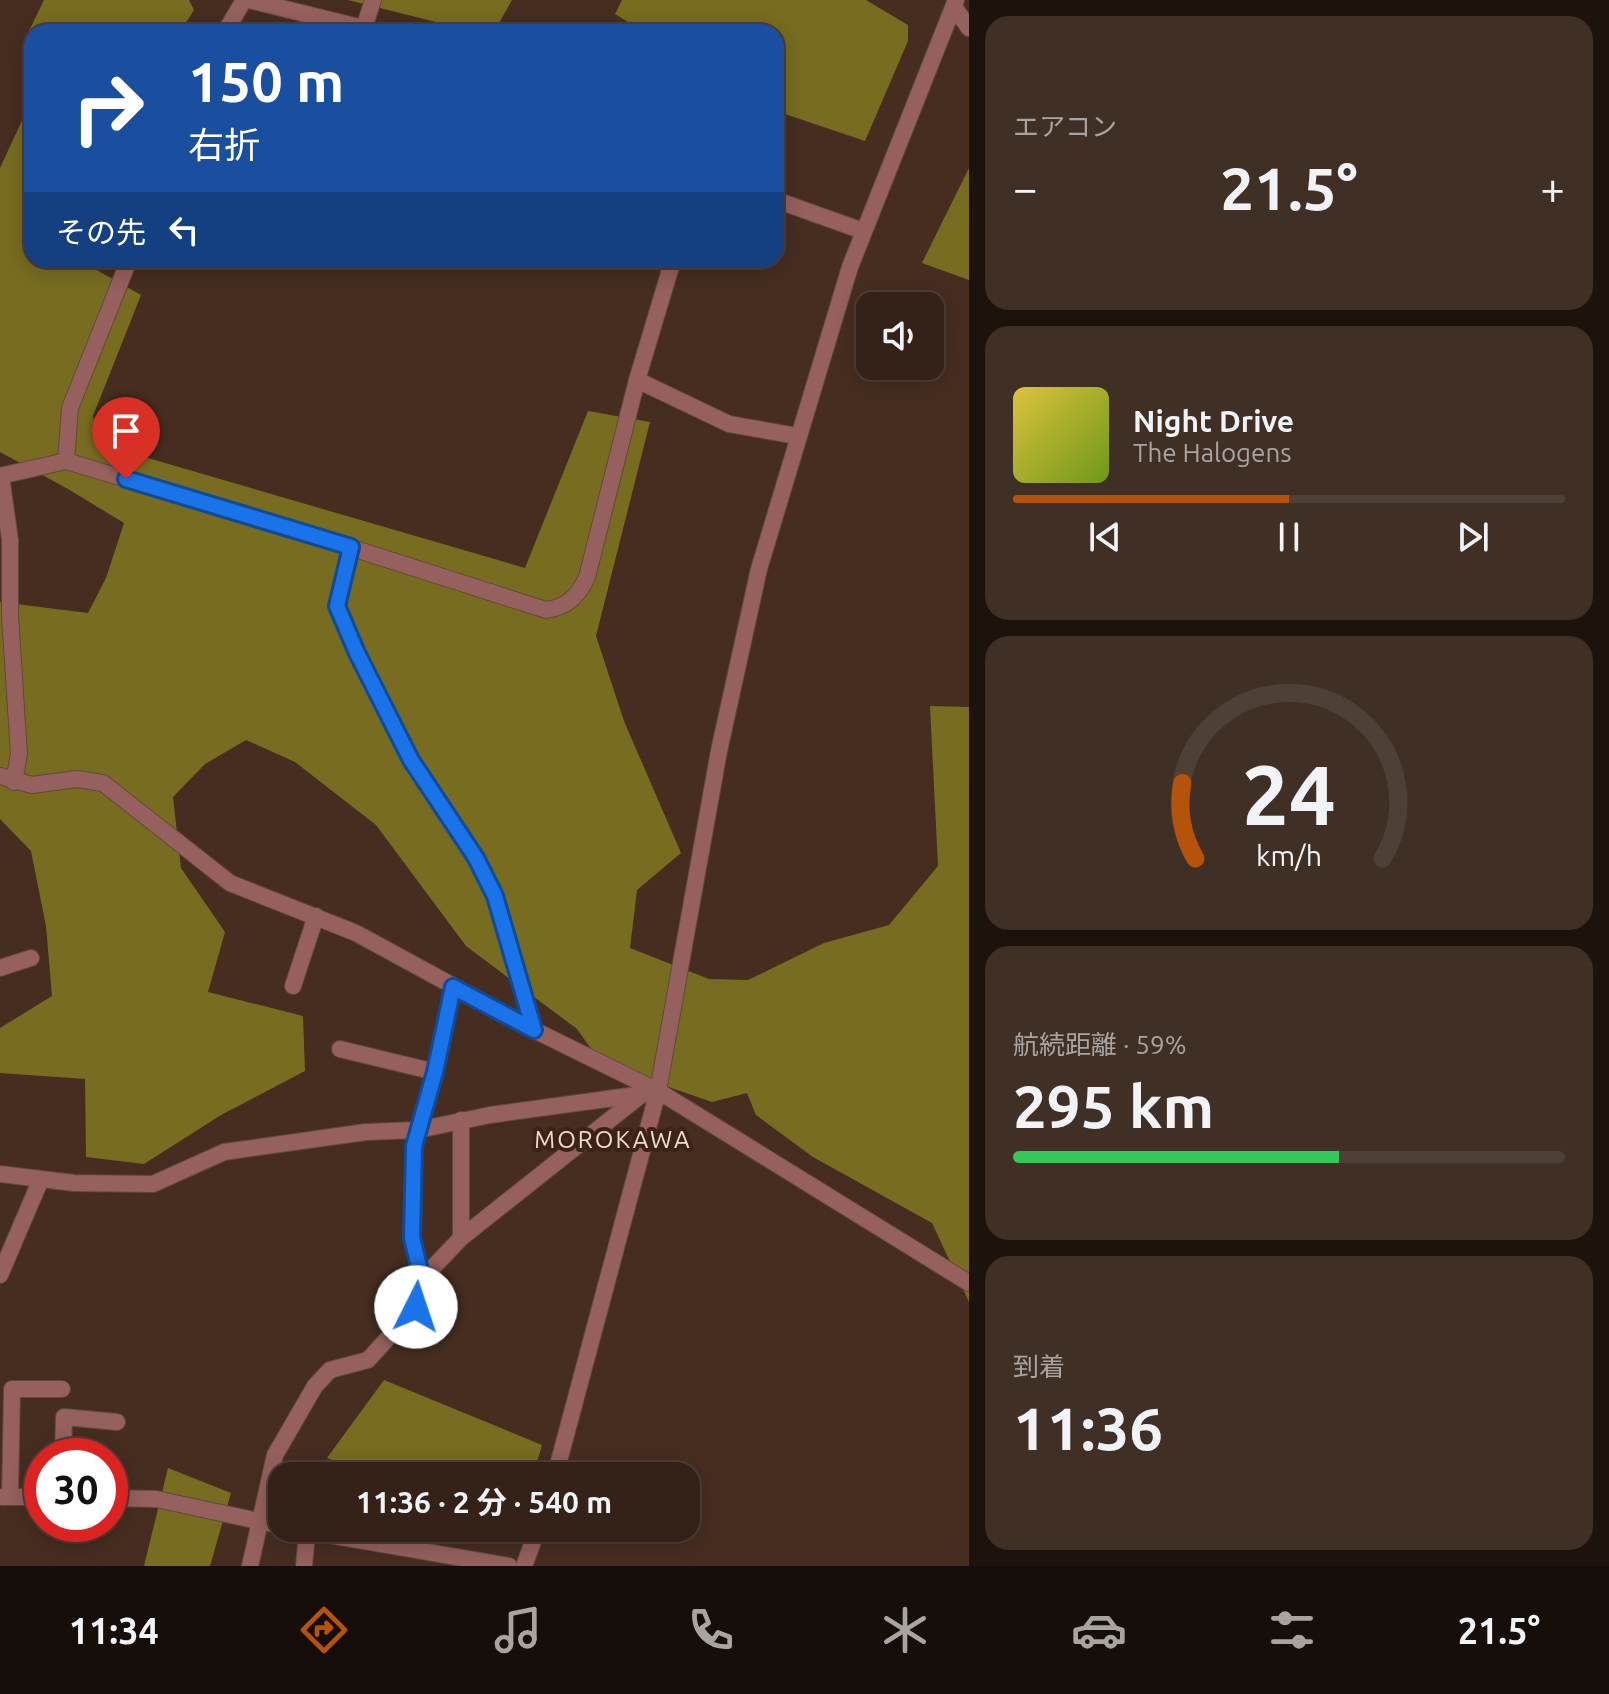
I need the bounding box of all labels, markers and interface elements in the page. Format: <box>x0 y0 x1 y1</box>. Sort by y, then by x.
text: 150 m <box>188 50 344 113</box>
icon: right <box>56 56 160 160</box>
text: エアコン <box>1013 112 1117 141</box>
text: 右折 <box>188 124 260 165</box>
text: 21.5° <box>1220 154 1358 221</box>
text: − <box>1013 163 1038 212</box>
text: + <box>1540 163 1565 212</box>
icon: left <box>162 208 206 252</box>
text: その先 <box>56 215 146 249</box>
map controls <box>856 292 944 380</box>
button: sound <box>856 292 944 380</box>
pin <box>92 397 160 479</box>
text: Night Drive <box>1133 404 1294 438</box>
icon: arrive <box>104 409 148 453</box>
text: The Halogens <box>1133 438 1292 467</box>
icon: previous <box>1083 515 1127 559</box>
icon: pause <box>1267 515 1311 559</box>
icon: next <box>1451 515 1495 559</box>
text: 24 <box>1242 747 1336 841</box>
text: km/h <box>1256 839 1322 871</box>
text: 航続距離 · 59% <box>1013 1030 1187 1059</box>
text: 295 km <box>1013 1072 1214 1139</box>
district label: MOROKAWA <box>534 1126 692 1153</box>
position arrow <box>374 1265 458 1349</box>
text: 到着 <box>1013 1352 1065 1381</box>
text: 11:36 <box>1013 1394 1163 1461</box>
speed limit sign: 30 <box>24 1438 128 1542</box>
text: 11:36 · 2 分 · 540 m <box>356 1485 612 1519</box>
icon: directions <box>296 1602 352 1658</box>
icon: music <box>490 1602 546 1658</box>
icon: phone <box>683 1602 739 1658</box>
icon: climate <box>877 1602 933 1658</box>
icon: car <box>1071 1602 1127 1658</box>
icon: filters <box>1264 1602 1320 1658</box>
text: 11:34 <box>69 1610 159 1651</box>
text: 21.5° <box>1458 1610 1540 1651</box>

